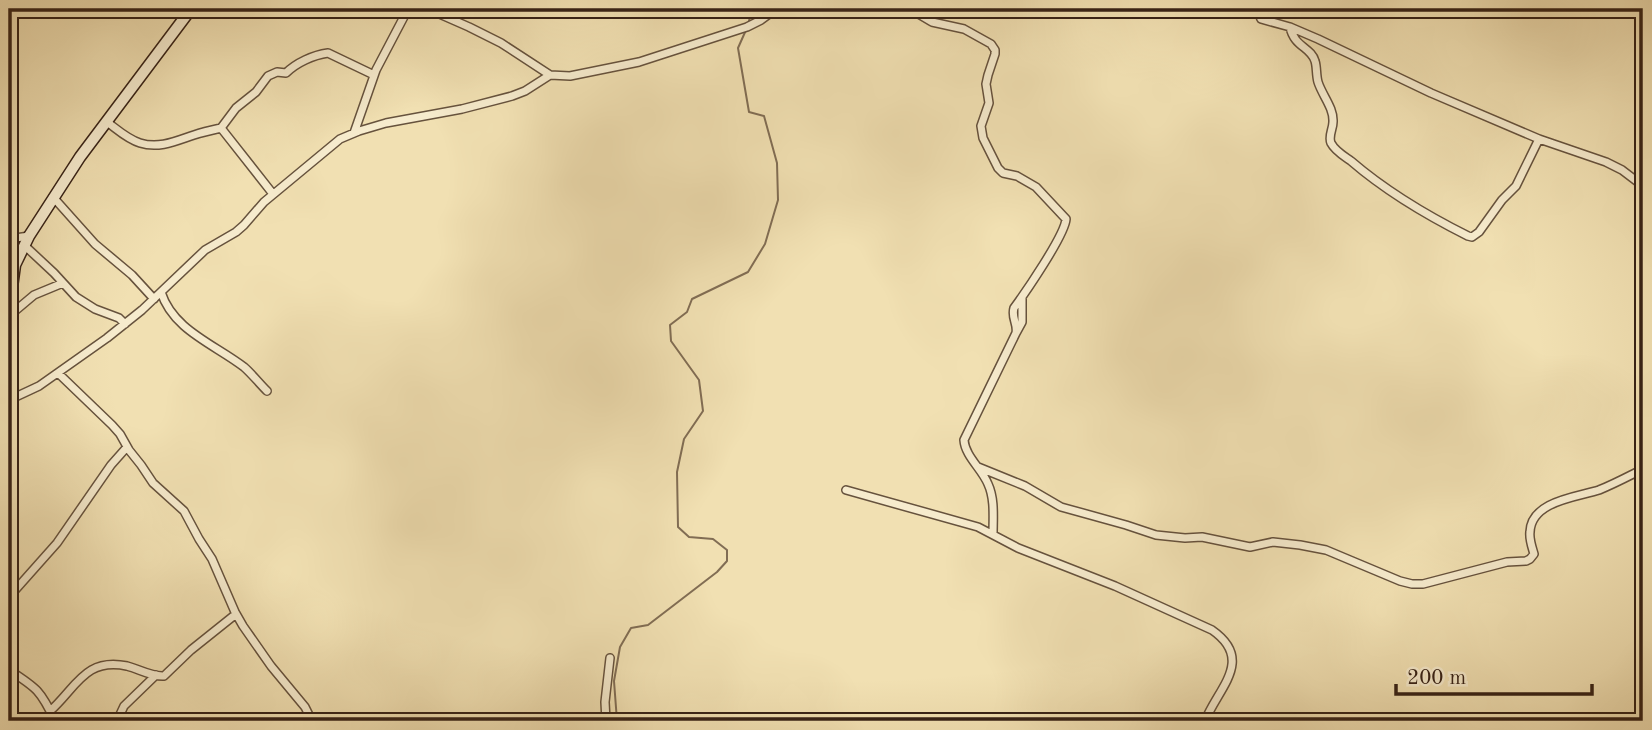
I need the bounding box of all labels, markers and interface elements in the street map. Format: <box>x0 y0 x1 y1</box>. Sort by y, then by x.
scale bar <box>1396 653 1592 697</box>
text: 200 m <box>1407 668 1466 689</box>

